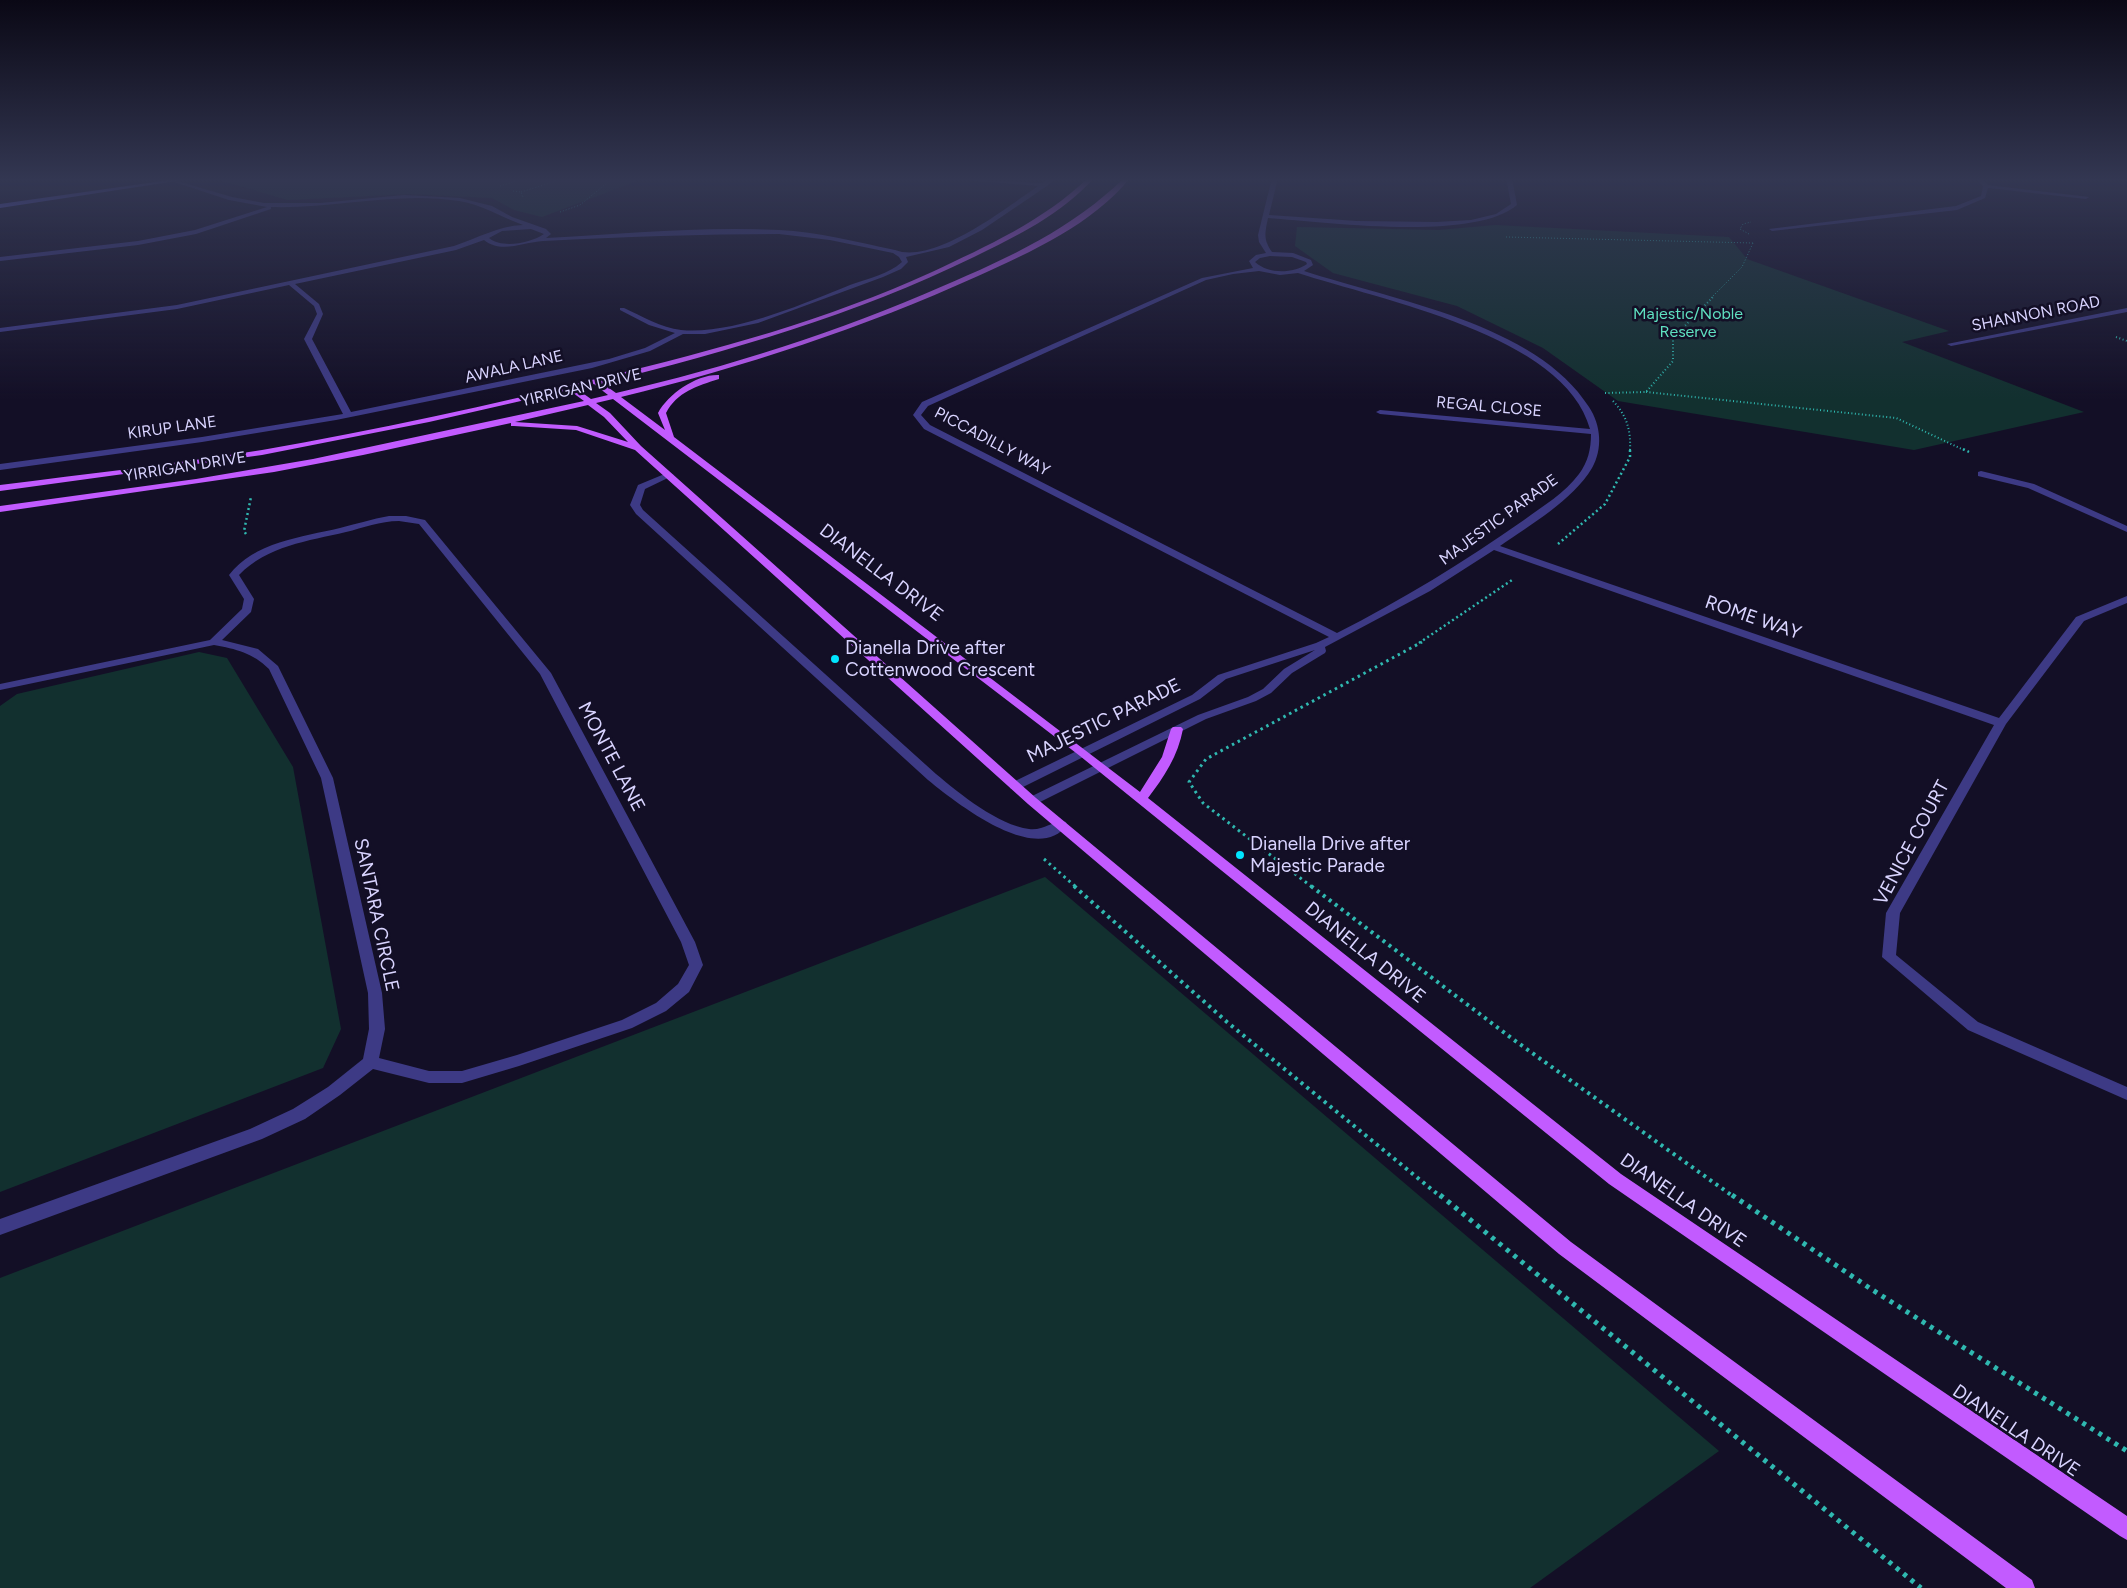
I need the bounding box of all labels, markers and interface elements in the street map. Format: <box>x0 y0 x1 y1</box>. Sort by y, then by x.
street label: SHANNON ROAD <box>1970 292 2102 336</box>
park label: Majestic/Noble Reserve <box>1633 304 1743 342</box>
street label: AWALA LANE <box>463 346 565 388</box>
street label: YIRRIGAN DRIVE <box>519 365 643 411</box>
street label: REGAL CLOSE <box>1435 393 1543 421</box>
street label: PICCADILLY WAY <box>931 403 1053 481</box>
street label: KIRUP LANE <box>126 412 218 444</box>
street label: YIRRIGAN DRIVE <box>123 448 247 486</box>
street label: MAJESTIC PARADE <box>1436 470 1562 570</box>
street label: DIANELLA DRIVE <box>815 519 947 627</box>
street label: ROME WAY <box>1702 591 1804 645</box>
place label: Dianella Drive after Cottenwood Crescent <box>845 637 1035 681</box>
marker: Dianella Drive after Cottenwood Crescent <box>829 653 841 665</box>
street label: MAJESTIC PARADE <box>1023 674 1185 768</box>
street label: MONTE LANE <box>573 698 649 816</box>
street label: VENICE COURT <box>1870 777 1954 909</box>
place label: Dianella Drive after Majestic Parade <box>1250 833 1410 877</box>
street label: SANTARA CIRCLE <box>349 836 403 994</box>
marker: Dianella Drive after Majestic Parade <box>1234 849 1246 861</box>
street label: DIANELLA DRIVE <box>1300 897 1430 1009</box>
street label: DIANELLA DRIVE <box>1615 1149 1751 1253</box>
street label: DIANELLA DRIVE <box>1948 1380 2084 1482</box>

